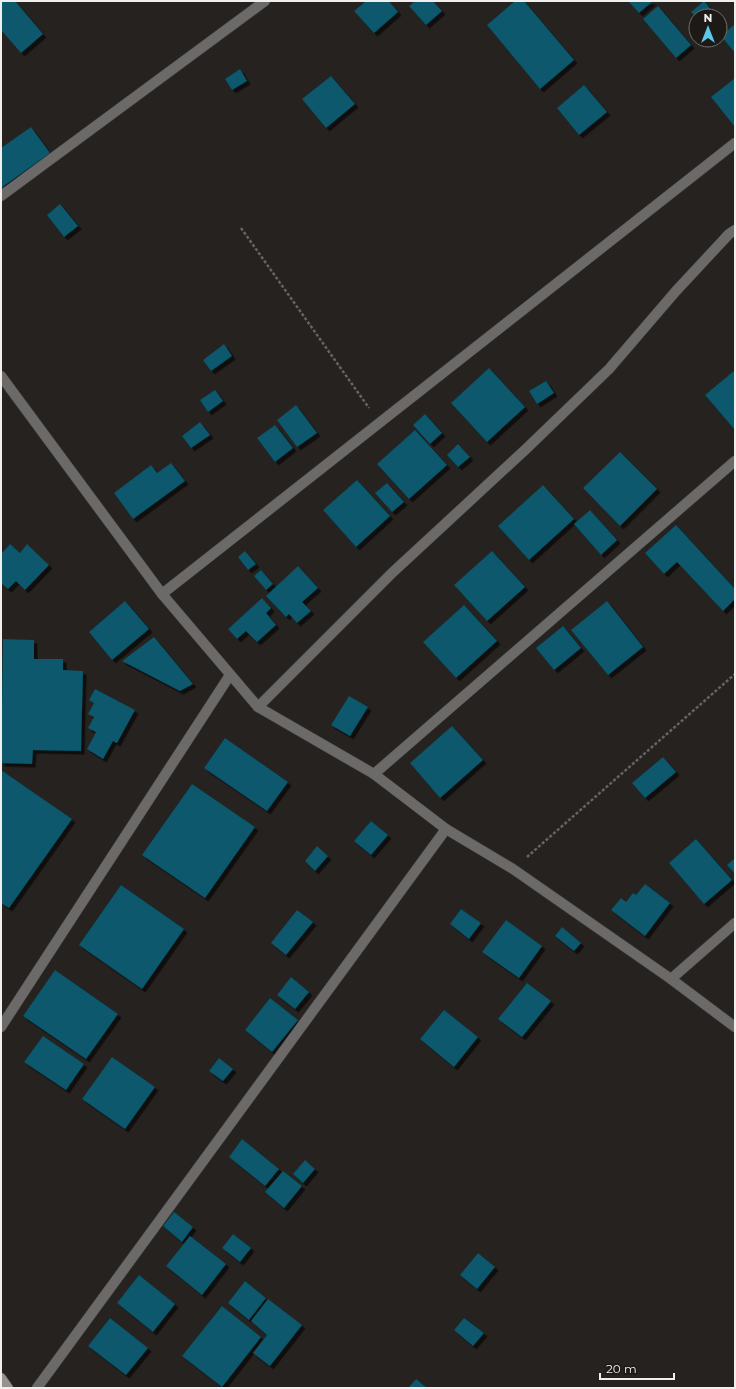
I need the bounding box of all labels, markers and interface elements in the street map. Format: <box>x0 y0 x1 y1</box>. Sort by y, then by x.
north arrow <box>688 8 728 48</box>
text: N <box>704 11 712 25</box>
scale bar <box>600 1355 674 1381</box>
text: 20 m <box>606 1361 637 1376</box>

